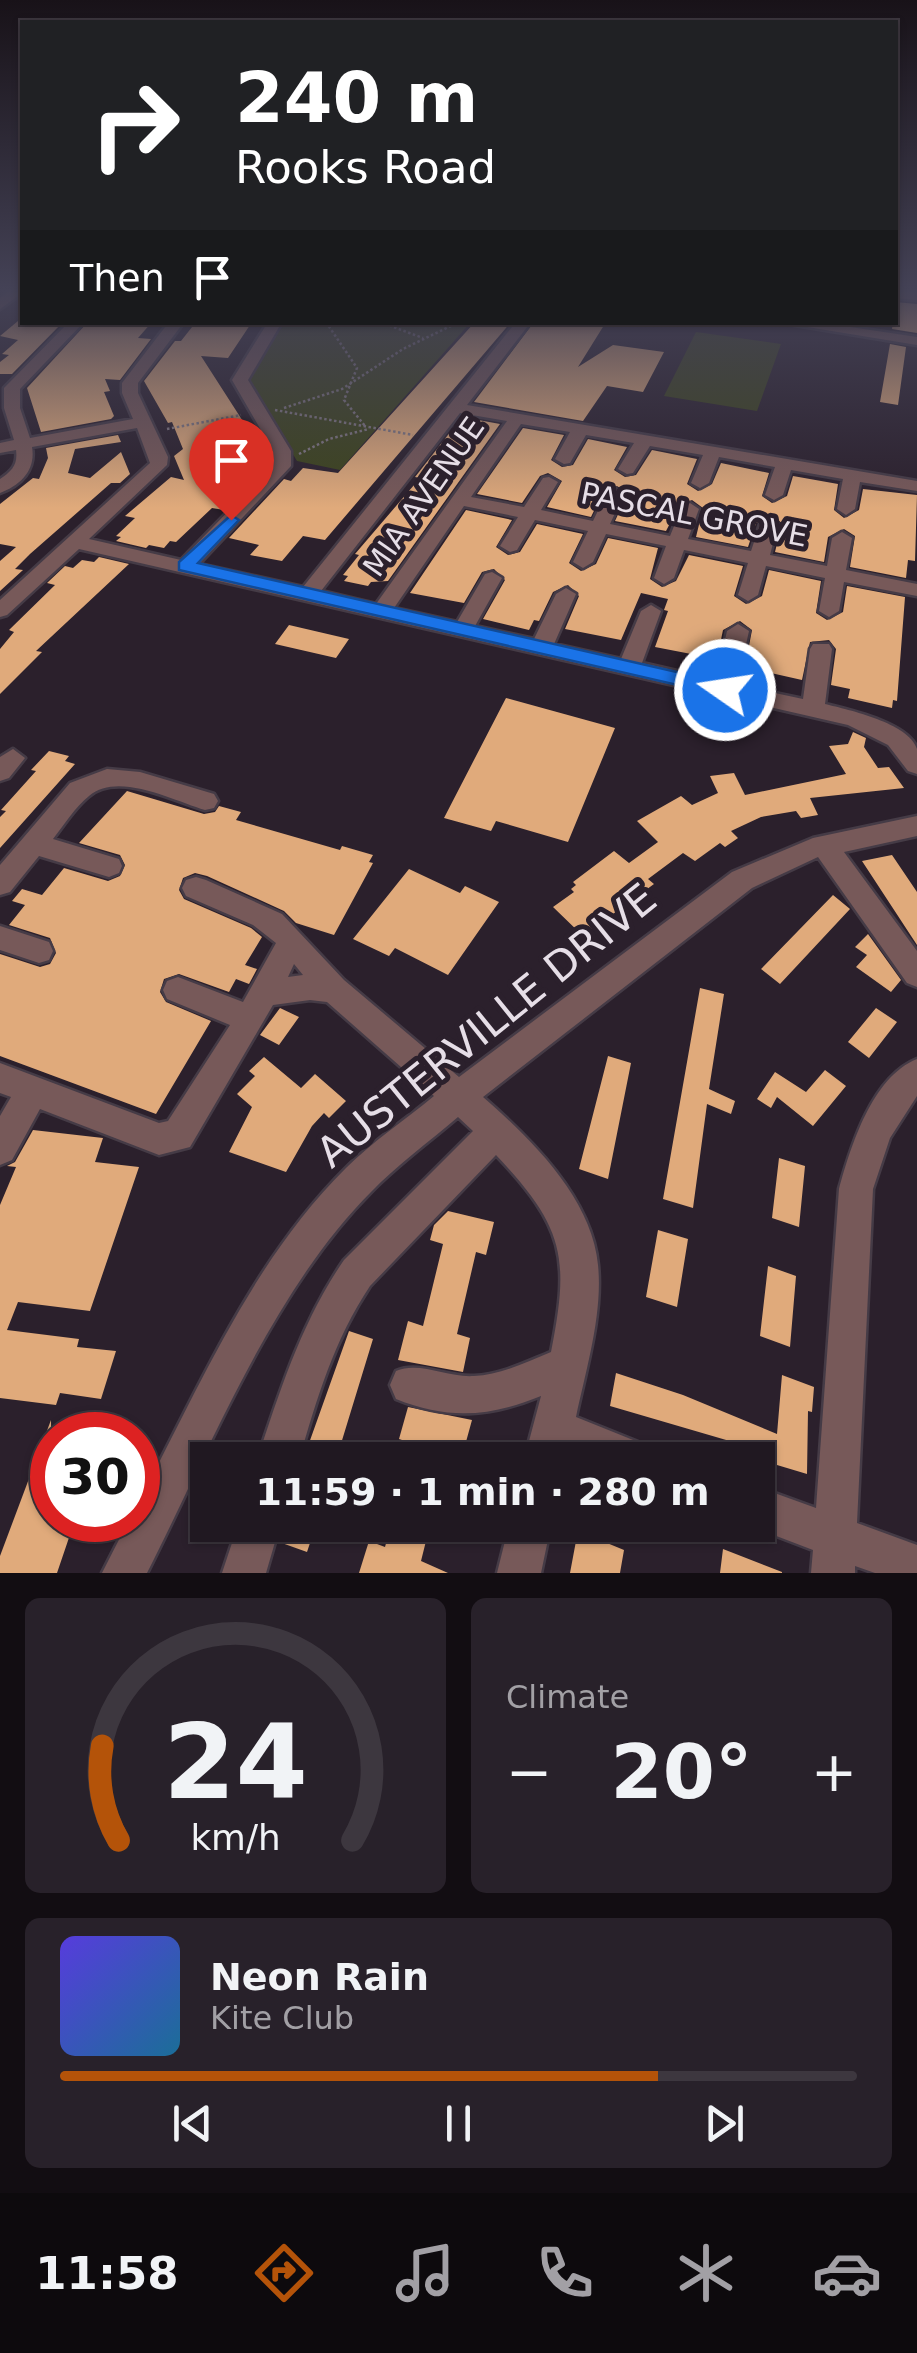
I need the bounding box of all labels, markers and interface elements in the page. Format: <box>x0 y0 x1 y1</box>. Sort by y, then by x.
text: 240 m <box>235 57 478 139</box>
icon: right <box>70 60 200 190</box>
text: Rooks Road <box>235 141 496 194</box>
icon: arrive <box>185 250 240 305</box>
text: Then <box>70 256 165 300</box>
street label: MIA AVENUE <box>356 410 491 583</box>
pin <box>189 418 274 521</box>
icon: arrive <box>204 433 259 488</box>
street label: PASCAL GROVE <box>578 475 810 554</box>
position arrow <box>673 638 777 742</box>
street label: AUSTERVILLE DRIVE <box>307 873 666 1177</box>
speed limit sign: 30 <box>30 1412 160 1542</box>
text: 11:59 · 1 min · 280 m <box>255 1470 710 1514</box>
text: Climate <box>506 1678 629 1716</box>
text: 24 <box>163 1701 308 1823</box>
text: 20° <box>611 1728 752 1816</box>
text: − <box>506 1740 552 1804</box>
text: + <box>811 1740 857 1804</box>
text: km/h <box>190 1817 281 1858</box>
text: Neon Rain <box>210 1955 429 1999</box>
text: Kite Club <box>210 1999 354 2037</box>
icon: previous <box>165 2096 220 2151</box>
icon: pause <box>431 2096 486 2151</box>
icon: next <box>697 2096 752 2151</box>
icon: directions <box>249 2238 319 2308</box>
icon: music <box>390 2238 460 2308</box>
icon: phone <box>530 2238 600 2308</box>
icon: climate <box>671 2238 741 2308</box>
icon: car <box>812 2238 882 2308</box>
text: 11:58 <box>35 2247 179 2300</box>

